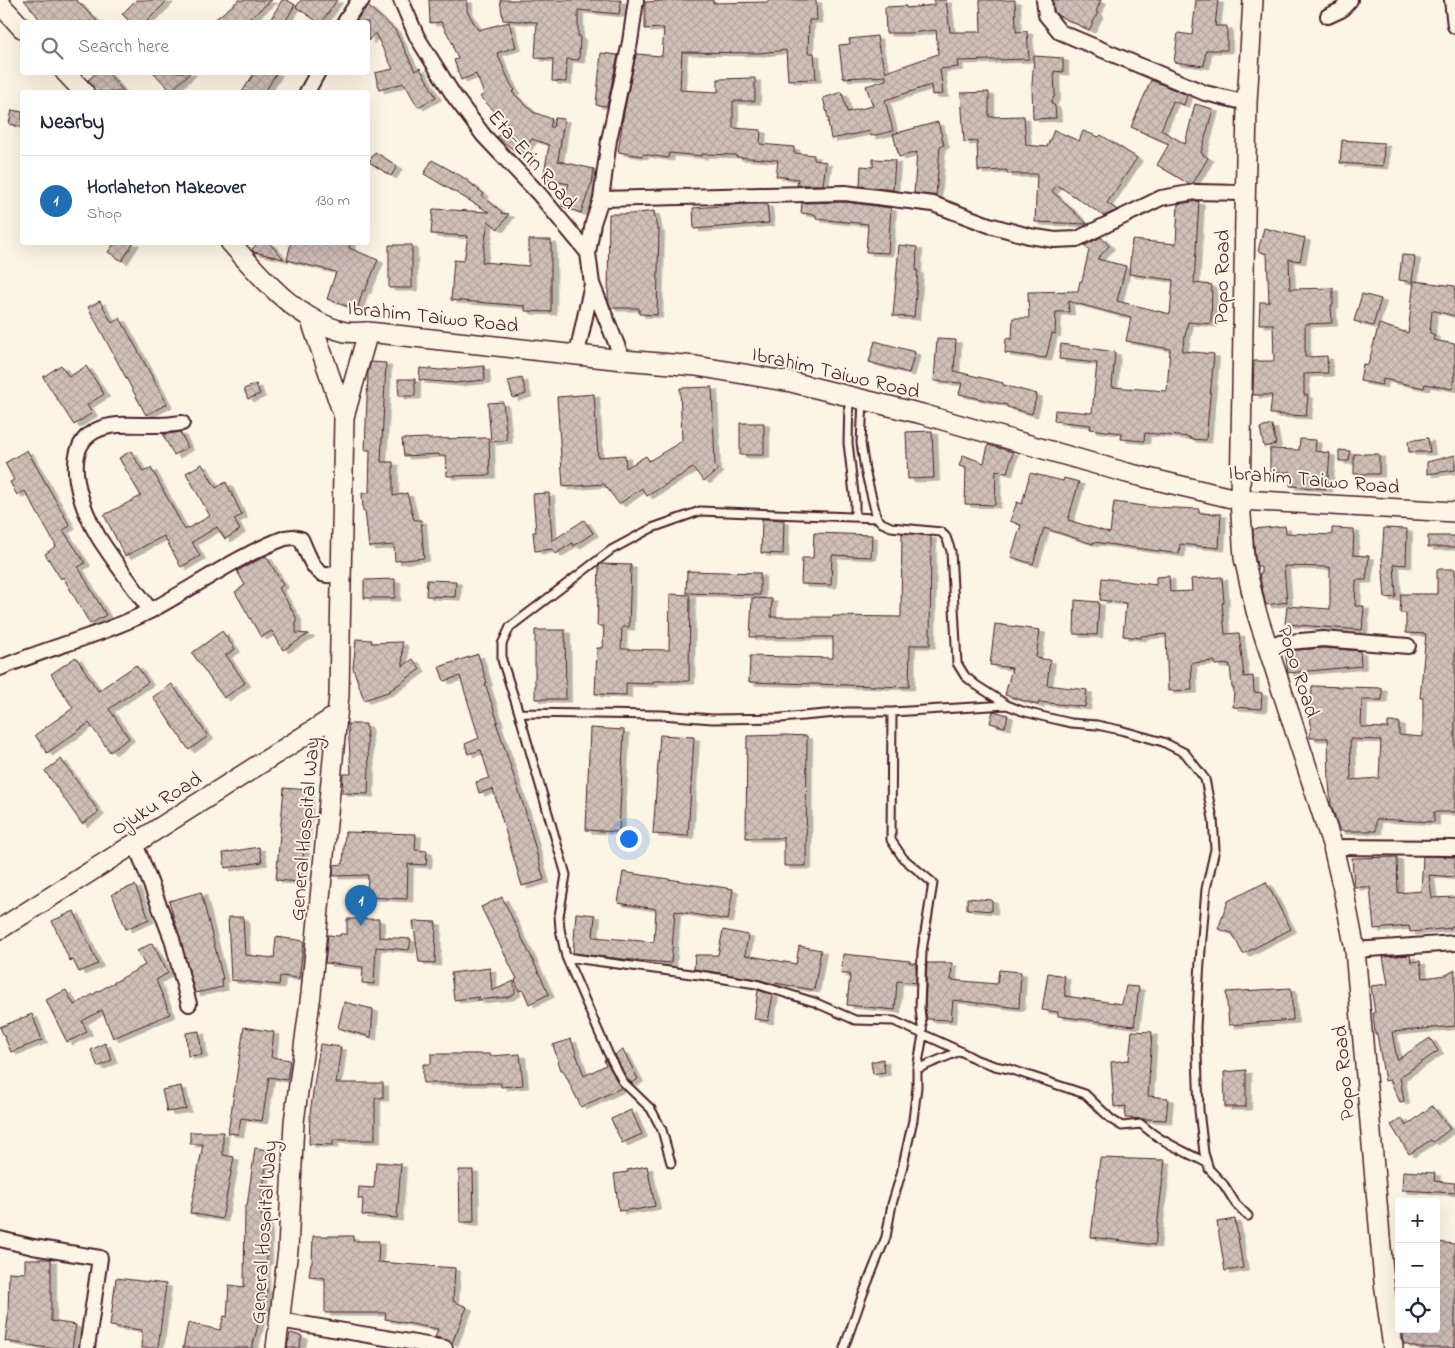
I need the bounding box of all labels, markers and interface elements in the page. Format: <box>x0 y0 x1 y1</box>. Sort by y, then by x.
search box <box>20 20 370 75</box>
icon: search <box>38 34 66 62</box>
text: Search here <box>78 34 169 61</box>
street label: Eta-Erin Road <box>480 104 583 217</box>
text: Nearby <box>40 108 104 138</box>
text: Horlaheton Makeover <box>87 175 246 202</box>
text: 1 <box>53 189 59 213</box>
text: 130 m <box>315 189 350 213</box>
text: Shop <box>87 202 122 226</box>
street label: Popo Road <box>1207 229 1239 325</box>
street label: Ibrahim Taiwo Road <box>346 294 520 342</box>
street label: Ibrahim Taiwo Road <box>749 340 923 408</box>
street label: Ibrahim Taiwo Road <box>1227 459 1401 503</box>
street label: Popo Road <box>1268 622 1326 722</box>
street label: General Hospital Way <box>283 736 331 923</box>
street label: Ojuku Road <box>106 765 208 844</box>
your location <box>616 826 642 852</box>
pin: 1 <box>345 885 377 926</box>
street label: Popo Road <box>1326 1024 1364 1121</box>
street label: General Hospital Way <box>244 1139 288 1325</box>
map controls <box>1395 1198 1440 1333</box>
button: + <box>1395 1198 1440 1243</box>
button: − <box>1395 1243 1440 1288</box>
button: locate <box>1395 1288 1440 1333</box>

